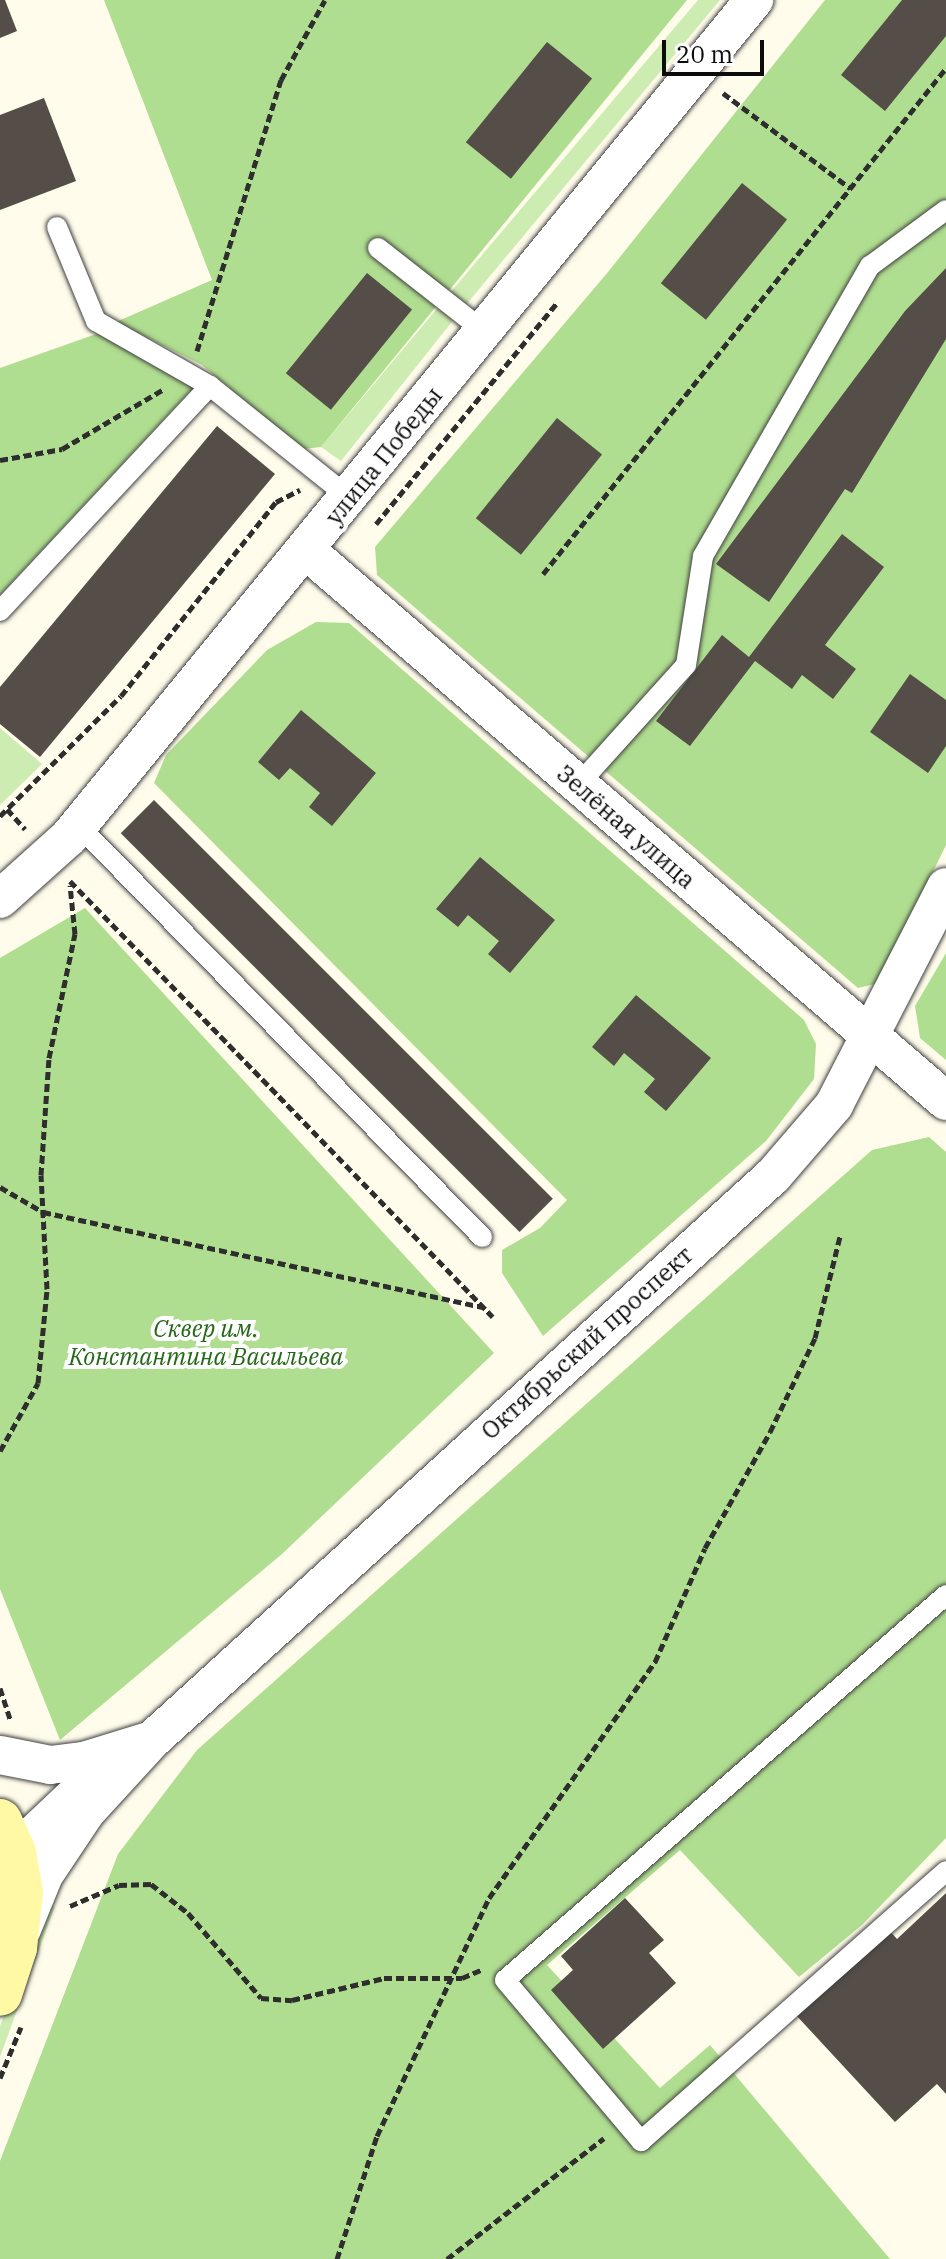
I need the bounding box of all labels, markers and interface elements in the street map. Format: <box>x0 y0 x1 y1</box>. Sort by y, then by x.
scale bar <box>666 24 768 74</box>
text: 20 m <box>676 38 733 70</box>
street label: улица Победы <box>320 381 448 531</box>
street label: Зелёная улица <box>551 759 701 895</box>
street label: Октябрьский проспект <box>475 1240 699 1446</box>
park label: Сквер им. Константина Васильева <box>69 1315 343 1371</box>

